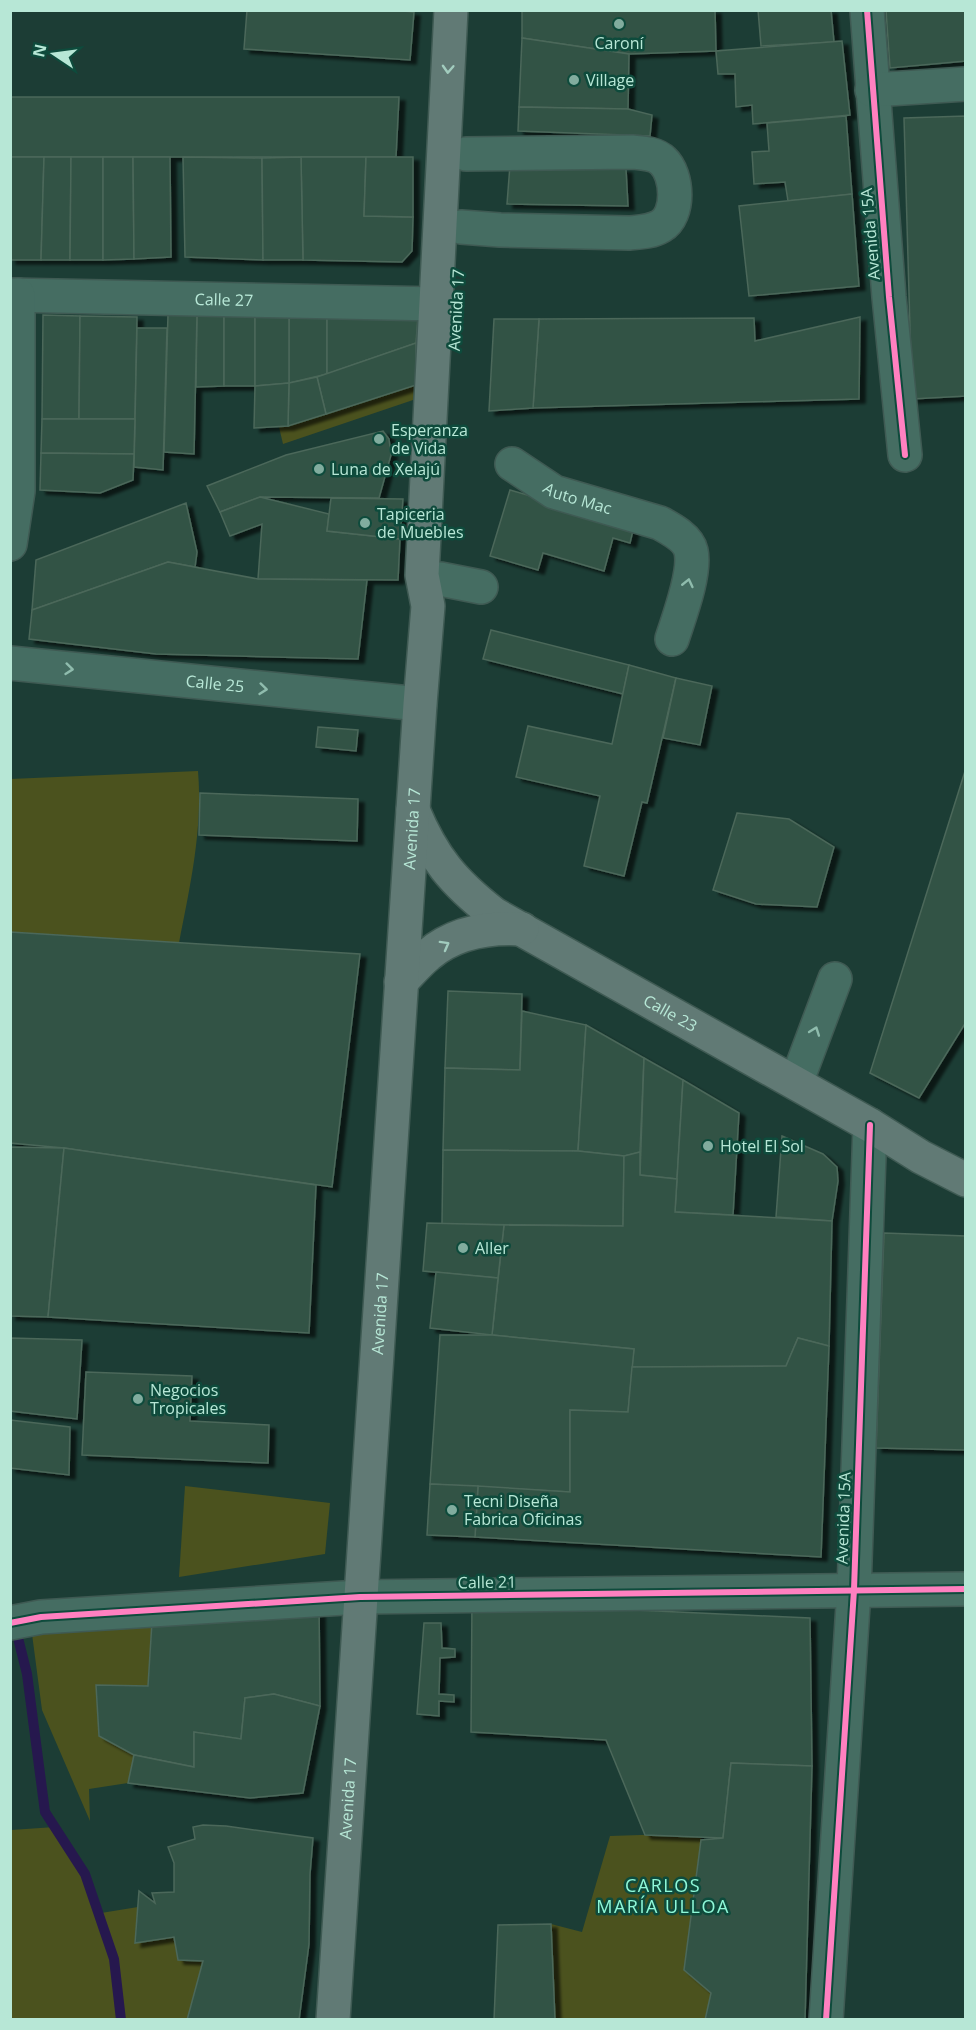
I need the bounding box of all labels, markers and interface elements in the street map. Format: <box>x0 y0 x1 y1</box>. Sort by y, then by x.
marker: Caroní <box>612 17 626 31</box>
north arrow <box>24 24 84 84</box>
place label: Caroní <box>595 32 644 54</box>
text: N <box>27 42 52 59</box>
one-way arrow <box>442 64 455 73</box>
place label: Village <box>586 69 634 91</box>
marker: Village <box>567 73 581 87</box>
street label: Avenida 15A <box>855 186 885 281</box>
street label: Avenida 17 <box>443 268 469 352</box>
street label: Calle 27 <box>194 288 253 311</box>
place label: Esperanza de Vida <box>391 419 468 459</box>
marker: Esperanza de Vida <box>372 432 386 446</box>
place label: Luna de Xelajú <box>331 458 440 480</box>
marker: Luna de Xelajú <box>312 462 326 476</box>
street label: Auto Mac <box>539 477 615 519</box>
place label: Tapiceria de Muebles <box>377 503 464 543</box>
marker: Tapiceria de Muebles <box>358 516 372 530</box>
one-way arrow <box>681 578 694 588</box>
one-way arrow <box>64 662 73 675</box>
street label: Calle 25 <box>185 670 245 697</box>
one-way arrow <box>258 682 267 695</box>
street label: Avenida 17 <box>398 787 425 870</box>
one-way arrow <box>439 940 449 952</box>
street label: Calle 23 <box>640 989 701 1037</box>
one-way arrow <box>808 1026 821 1037</box>
place label: Hotel El Sol <box>720 1135 804 1157</box>
marker: Hotel El Sol <box>701 1139 715 1153</box>
place label: Aller <box>475 1237 509 1259</box>
marker: Aller <box>456 1241 470 1255</box>
street label: Avenida 17 <box>366 1272 393 1355</box>
place label: Negocios Tropicales <box>150 1379 226 1419</box>
marker: Negocios Tropicales <box>131 1392 145 1406</box>
street label: Avenida 15A <box>830 1471 856 1564</box>
place label: Tecni Diseña Fabrica Oficinas <box>464 1490 582 1530</box>
marker: Tecni Diseña Fabrica Oficinas <box>445 1503 459 1517</box>
street label: Calle 21 <box>458 1570 516 1594</box>
street label: Avenida 17 <box>334 1757 361 1840</box>
district label: CARLOS MARÍA ULLOA <box>596 1873 730 1918</box>

